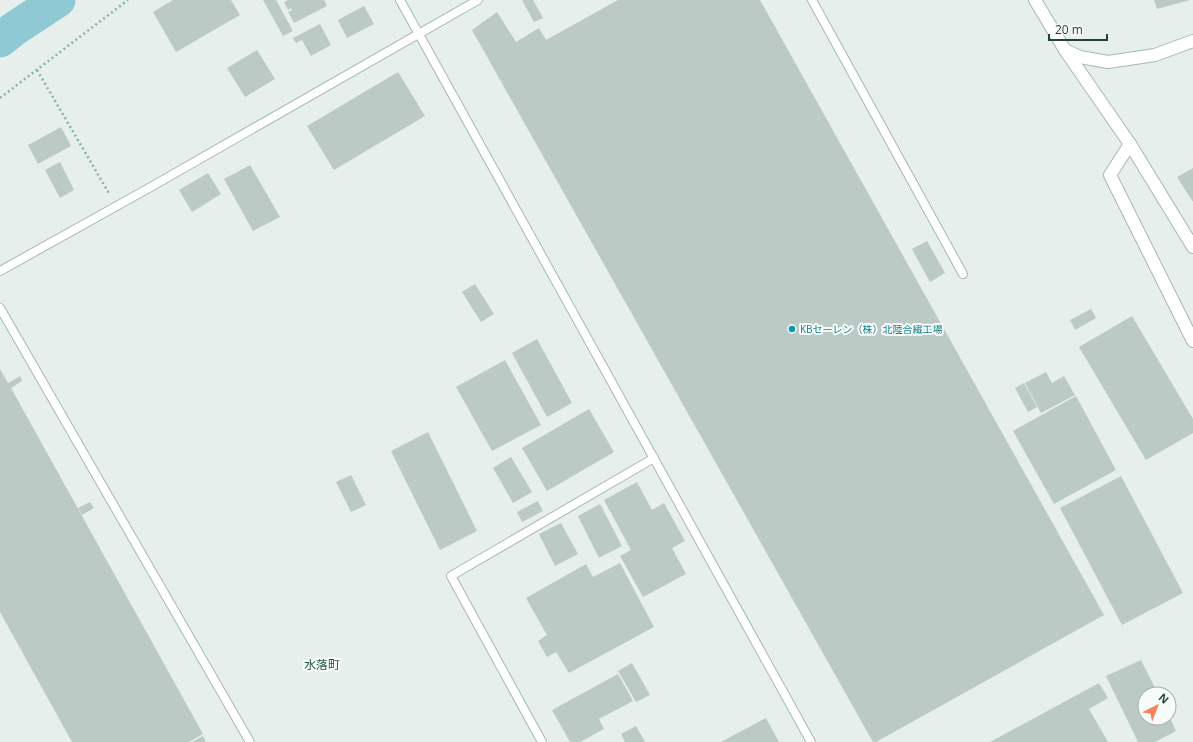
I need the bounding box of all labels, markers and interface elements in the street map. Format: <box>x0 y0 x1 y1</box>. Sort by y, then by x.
scale bar <box>1049 16 1107 42</box>
text: 20 m <box>1055 21 1083 38</box>
place label: KBセーレン（株）北陸合繊工場 <box>800 322 943 336</box>
marker: KBセーレン（株）北陸合繊工場 <box>787 324 797 334</box>
district label: 水落町 <box>304 656 340 673</box>
north arrow <box>1137 686 1177 726</box>
text: N <box>1156 690 1172 707</box>

